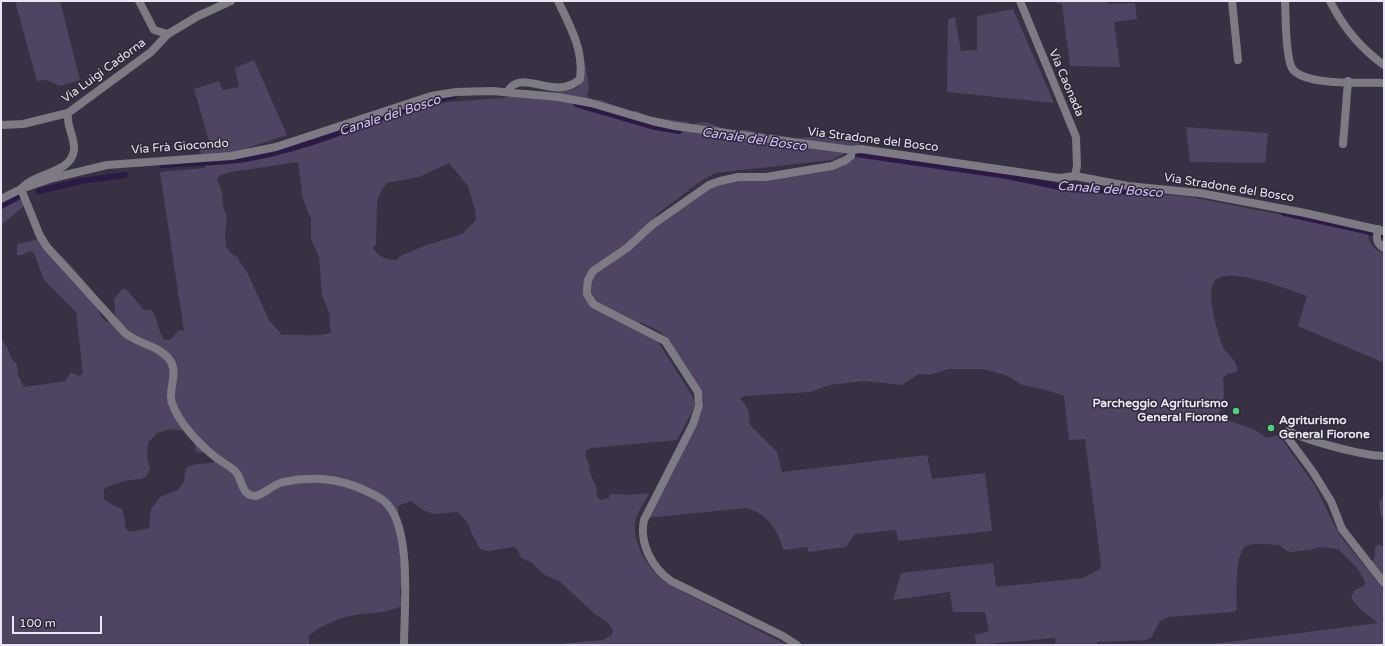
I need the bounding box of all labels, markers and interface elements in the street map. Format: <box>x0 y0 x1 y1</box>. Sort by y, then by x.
street label: Via Luigi Cadorna <box>59 36 149 106</box>
street label: Via Caonada <box>1045 47 1087 119</box>
water label: Canale del Bosco <box>337 92 443 140</box>
water label: Canale del Bosco <box>701 125 807 155</box>
street label: Via Stradone del Bosco <box>807 125 939 155</box>
street label: Via Frà Giocondo <box>131 136 229 158</box>
street label: Via Stradone del Bosco <box>1163 171 1295 205</box>
water label: Canale del Bosco <box>1057 179 1163 201</box>
place label: Parcheggio Agriturismo General Fiorone <box>1093 397 1228 425</box>
marker: Parcheggio Agriturismo General Fiorone <box>1231 406 1241 416</box>
place label: Agriturismo General Fiorone <box>1279 414 1370 442</box>
marker: Agriturismo General Fiorone <box>1266 423 1276 433</box>
scale bar <box>14 608 104 634</box>
text: 100 m <box>19 616 56 630</box>

